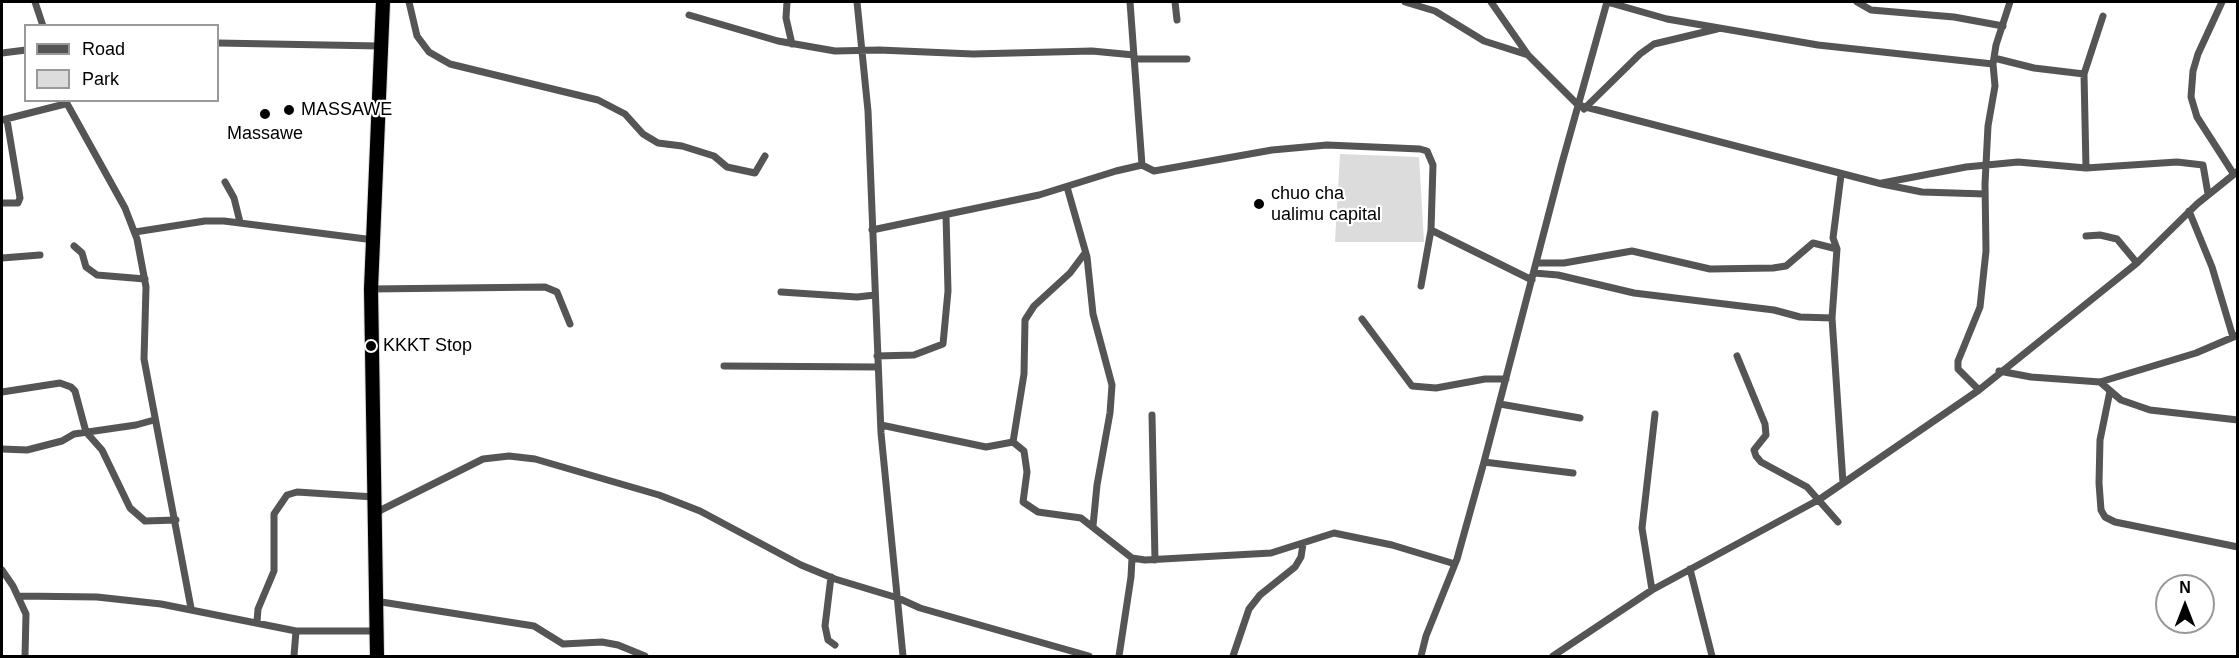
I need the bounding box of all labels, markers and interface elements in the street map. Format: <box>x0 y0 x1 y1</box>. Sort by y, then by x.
legend <box>24 24 219 102</box>
text: Road <box>82 39 125 59</box>
text: Park <box>82 69 119 89</box>
place label: MASSAWE <box>301 99 392 121</box>
marker: MASSAWE <box>282 103 296 117</box>
marker: Massawe <box>258 107 272 121</box>
place label: Massawe <box>227 123 303 145</box>
place label: chuo cha ualimu capital <box>1271 183 1381 226</box>
marker: chuo cha ualimu capital <box>1252 197 1266 211</box>
place label: KKKT Stop <box>383 335 472 357</box>
marker: KKKT Stop <box>364 339 378 353</box>
north arrow <box>2155 574 2215 634</box>
text: N <box>2179 579 2191 596</box>

